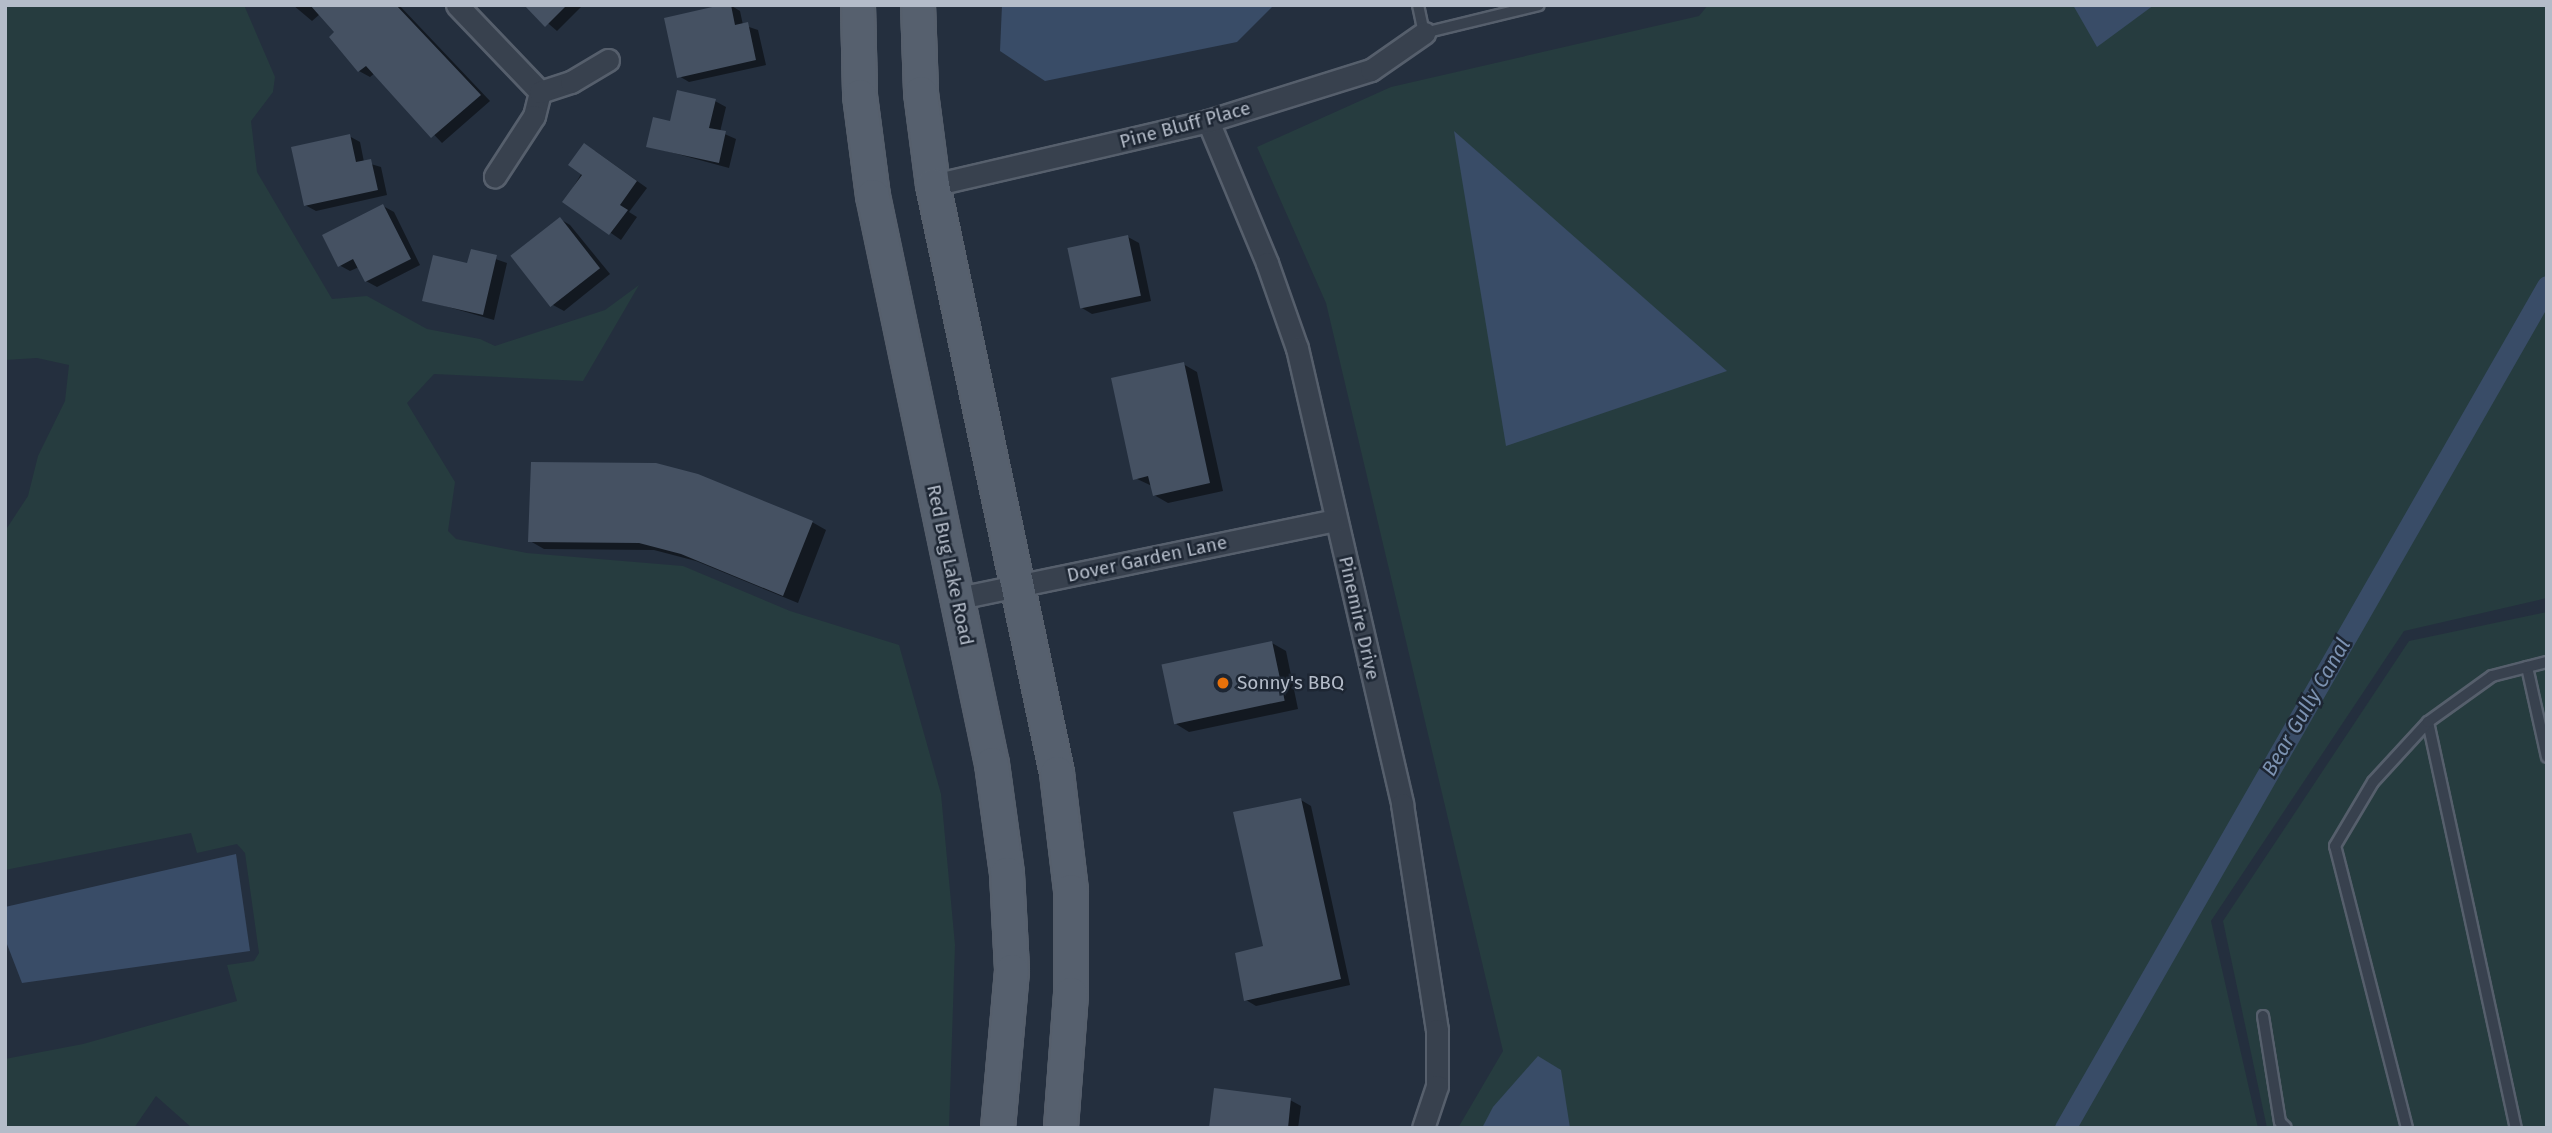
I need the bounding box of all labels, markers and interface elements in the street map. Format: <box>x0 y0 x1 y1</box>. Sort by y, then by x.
street label: Pine Bluff Place <box>1117 97 1253 153</box>
street label: Red Bug Lake Road <box>922 482 978 648</box>
street label: Dover Garden Lane <box>1065 531 1229 587</box>
street label: Pinemire Drive <box>1334 554 1384 682</box>
water label: Bear Gully Canal <box>2256 634 2356 780</box>
place label: Sonny's BBQ <box>1237 672 1344 694</box>
marker: Sonny's BBQ <box>1215 675 1231 691</box>

